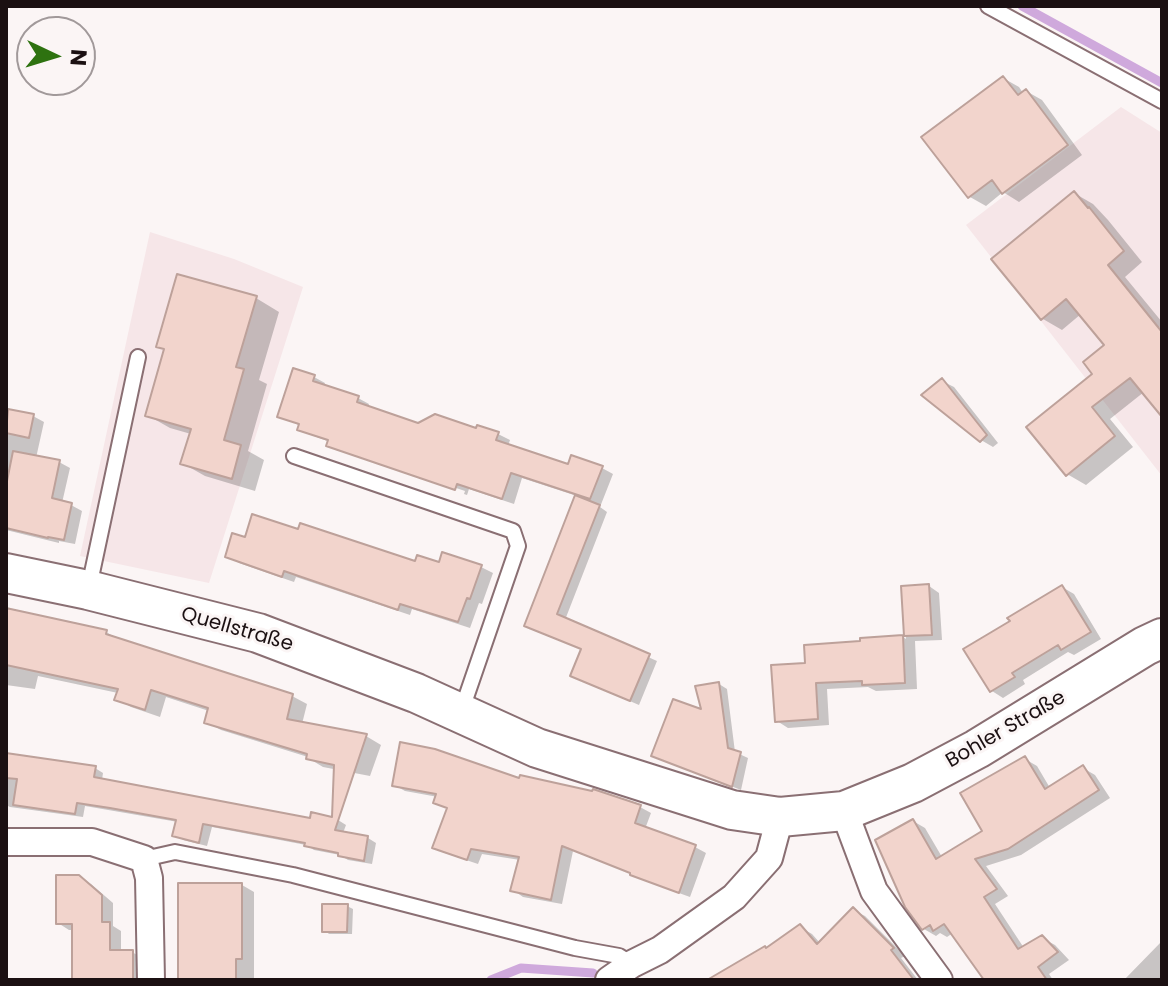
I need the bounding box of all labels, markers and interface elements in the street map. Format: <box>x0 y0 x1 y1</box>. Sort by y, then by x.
north arrow <box>16 16 96 96</box>
text: N <box>62 48 94 67</box>
street label: Quellstraße <box>178 603 296 657</box>
street label: Bohler Straße <box>942 686 1070 774</box>

